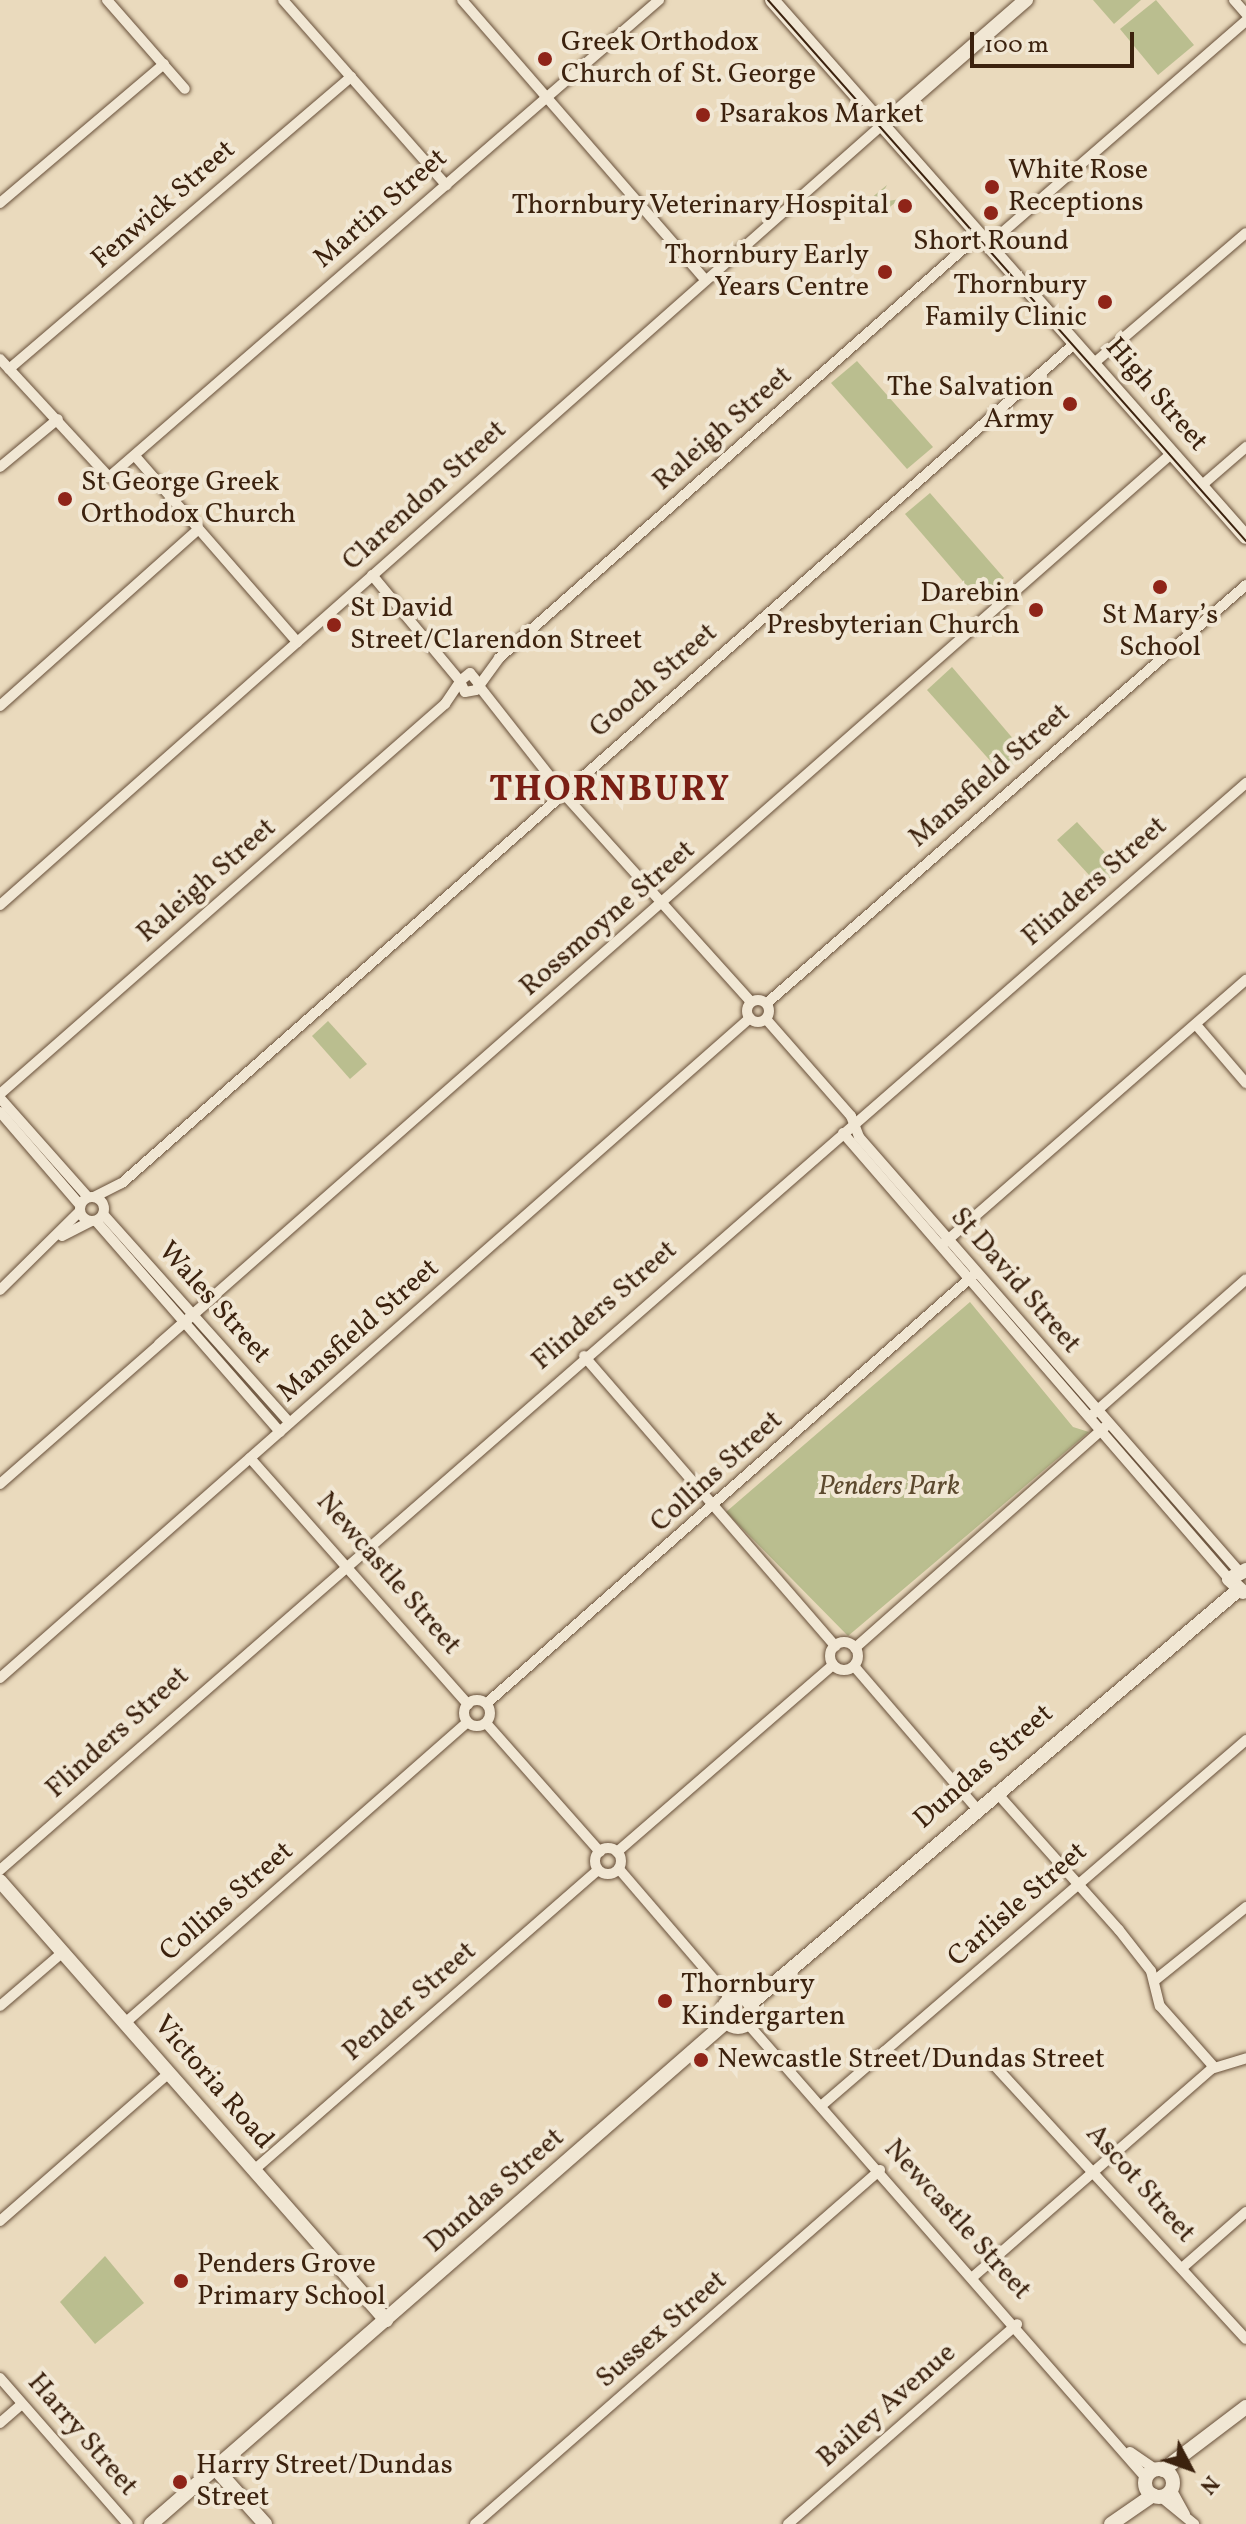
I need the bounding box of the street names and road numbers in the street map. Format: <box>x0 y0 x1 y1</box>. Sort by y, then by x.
street label: Fenwick Street <box>85 133 243 277</box>
street label: Martin Street <box>307 142 455 276</box>
street label: High Street <box>1098 331 1214 459</box>
street label: Raleigh Street <box>647 360 799 498</box>
street label: Clarendon Street <box>336 414 514 578</box>
street label: Gooch Street <box>583 617 725 745</box>
street label: Mansfield Street <box>902 697 1078 855</box>
street label: Flinders Street <box>1016 810 1174 954</box>
street label: Raleigh Street <box>131 812 283 950</box>
street label: Rossmoyne Street <box>514 834 702 1004</box>
street label: St David Street <box>942 1201 1088 1361</box>
street label: Flinders Street <box>526 1234 684 1378</box>
street label: Wales Street <box>150 1235 278 1371</box>
street label: Mansfield Street <box>271 1252 447 1410</box>
street label: Collins Street <box>644 1404 790 1540</box>
street label: Newcastle Street <box>308 1486 468 1662</box>
street label: Flinders Street <box>40 1660 196 1806</box>
street label: Dundas Street <box>907 1697 1061 1837</box>
street label: Collins Street <box>153 1835 301 1969</box>
street label: Carlisle Street <box>942 1835 1094 1975</box>
street label: Pender Street <box>337 1935 483 2069</box>
street label: Victoria Road <box>146 2009 280 2157</box>
street label: Ascot Street <box>1078 2118 1202 2250</box>
street label: Dundas Street <box>418 2121 572 2261</box>
street label: Newcastle Street <box>876 2133 1038 2307</box>
street label: Sussex Street <box>590 2264 734 2396</box>
street label: Bailey Avenue <box>811 2336 963 2476</box>
street label: Harry Street <box>19 2366 145 2504</box>

